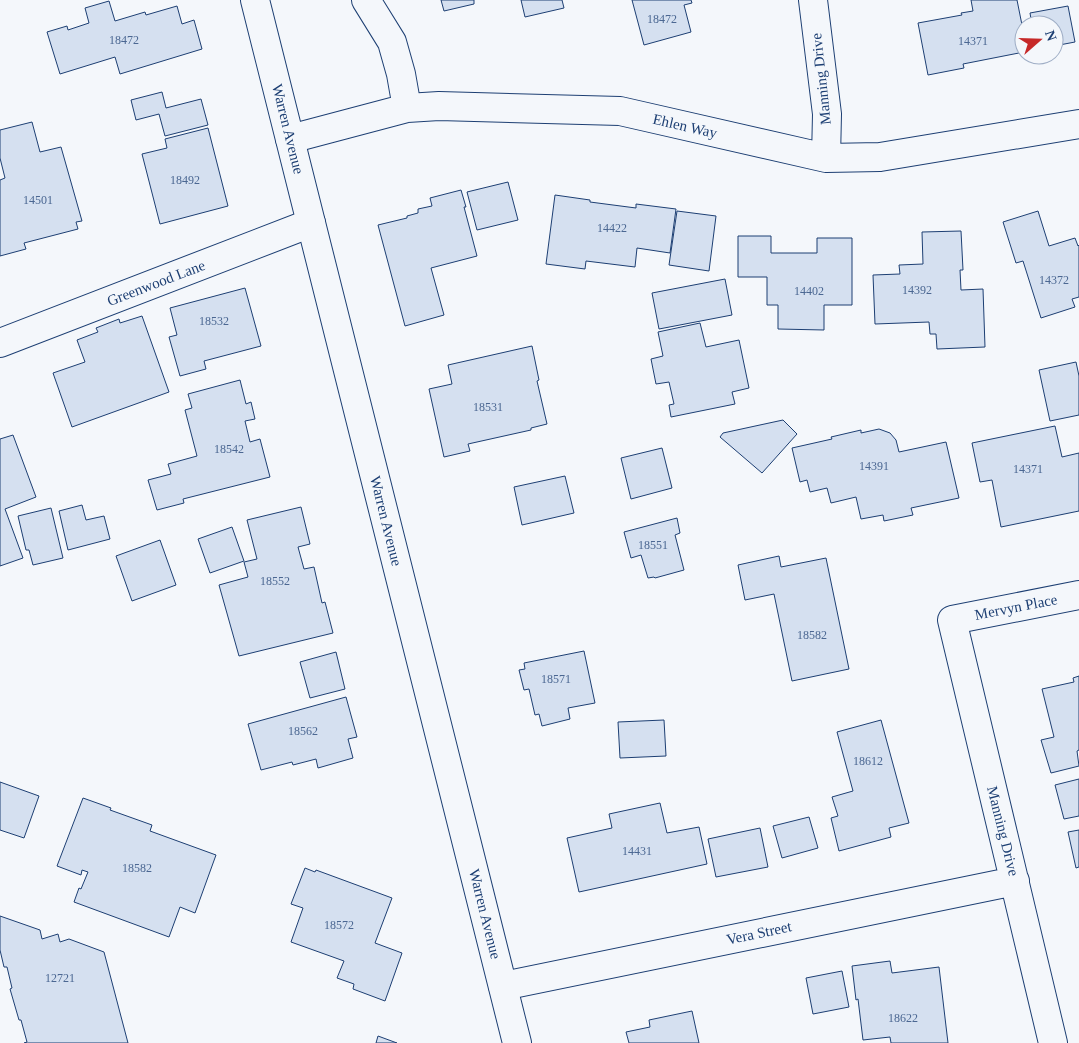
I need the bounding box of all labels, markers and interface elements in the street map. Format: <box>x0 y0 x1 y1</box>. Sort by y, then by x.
house number: 18472 <box>647 12 677 26</box>
north arrow <box>1014 15 1064 65</box>
text: N <box>1042 28 1060 43</box>
street label: Manning Drive <box>808 32 834 126</box>
house number: 18472 <box>109 33 139 47</box>
house number: 14371 <box>958 34 988 48</box>
street label: Warren Avenue <box>269 82 307 176</box>
street label: Ehlen Way <box>651 111 719 141</box>
house number: 18492 <box>170 173 200 187</box>
house number: 14501 <box>23 193 53 207</box>
house number: 14422 <box>597 221 627 235</box>
street label: Greenwood Lane <box>105 257 208 309</box>
house number: 14372 <box>1039 273 1069 287</box>
house number: 14392 <box>902 283 932 297</box>
house number: 14402 <box>794 284 824 298</box>
house number: 18532 <box>199 314 229 328</box>
house number: 18531 <box>473 400 503 414</box>
house number: 18542 <box>214 442 244 456</box>
house number: 14391 <box>859 459 889 473</box>
house number: 14371 <box>1013 462 1043 476</box>
street label: Warren Avenue <box>367 474 405 568</box>
house number: 18551 <box>638 538 668 552</box>
house number: 18552 <box>260 574 290 588</box>
street label: Mervyn Place <box>973 591 1059 623</box>
house number: 18582 <box>797 628 827 642</box>
house number: 18571 <box>541 672 571 686</box>
house number: 18562 <box>288 724 318 738</box>
house number: 18612 <box>853 754 883 768</box>
street label: Manning Drive <box>984 784 1022 878</box>
house number: 14431 <box>622 844 652 858</box>
house number: 18582 <box>122 861 152 875</box>
street label: Warren Avenue <box>466 867 504 961</box>
house number: 18572 <box>324 918 354 932</box>
street label: Vera Street <box>725 918 794 948</box>
house number: 12721 <box>45 971 75 985</box>
house number: 18622 <box>888 1011 918 1025</box>

